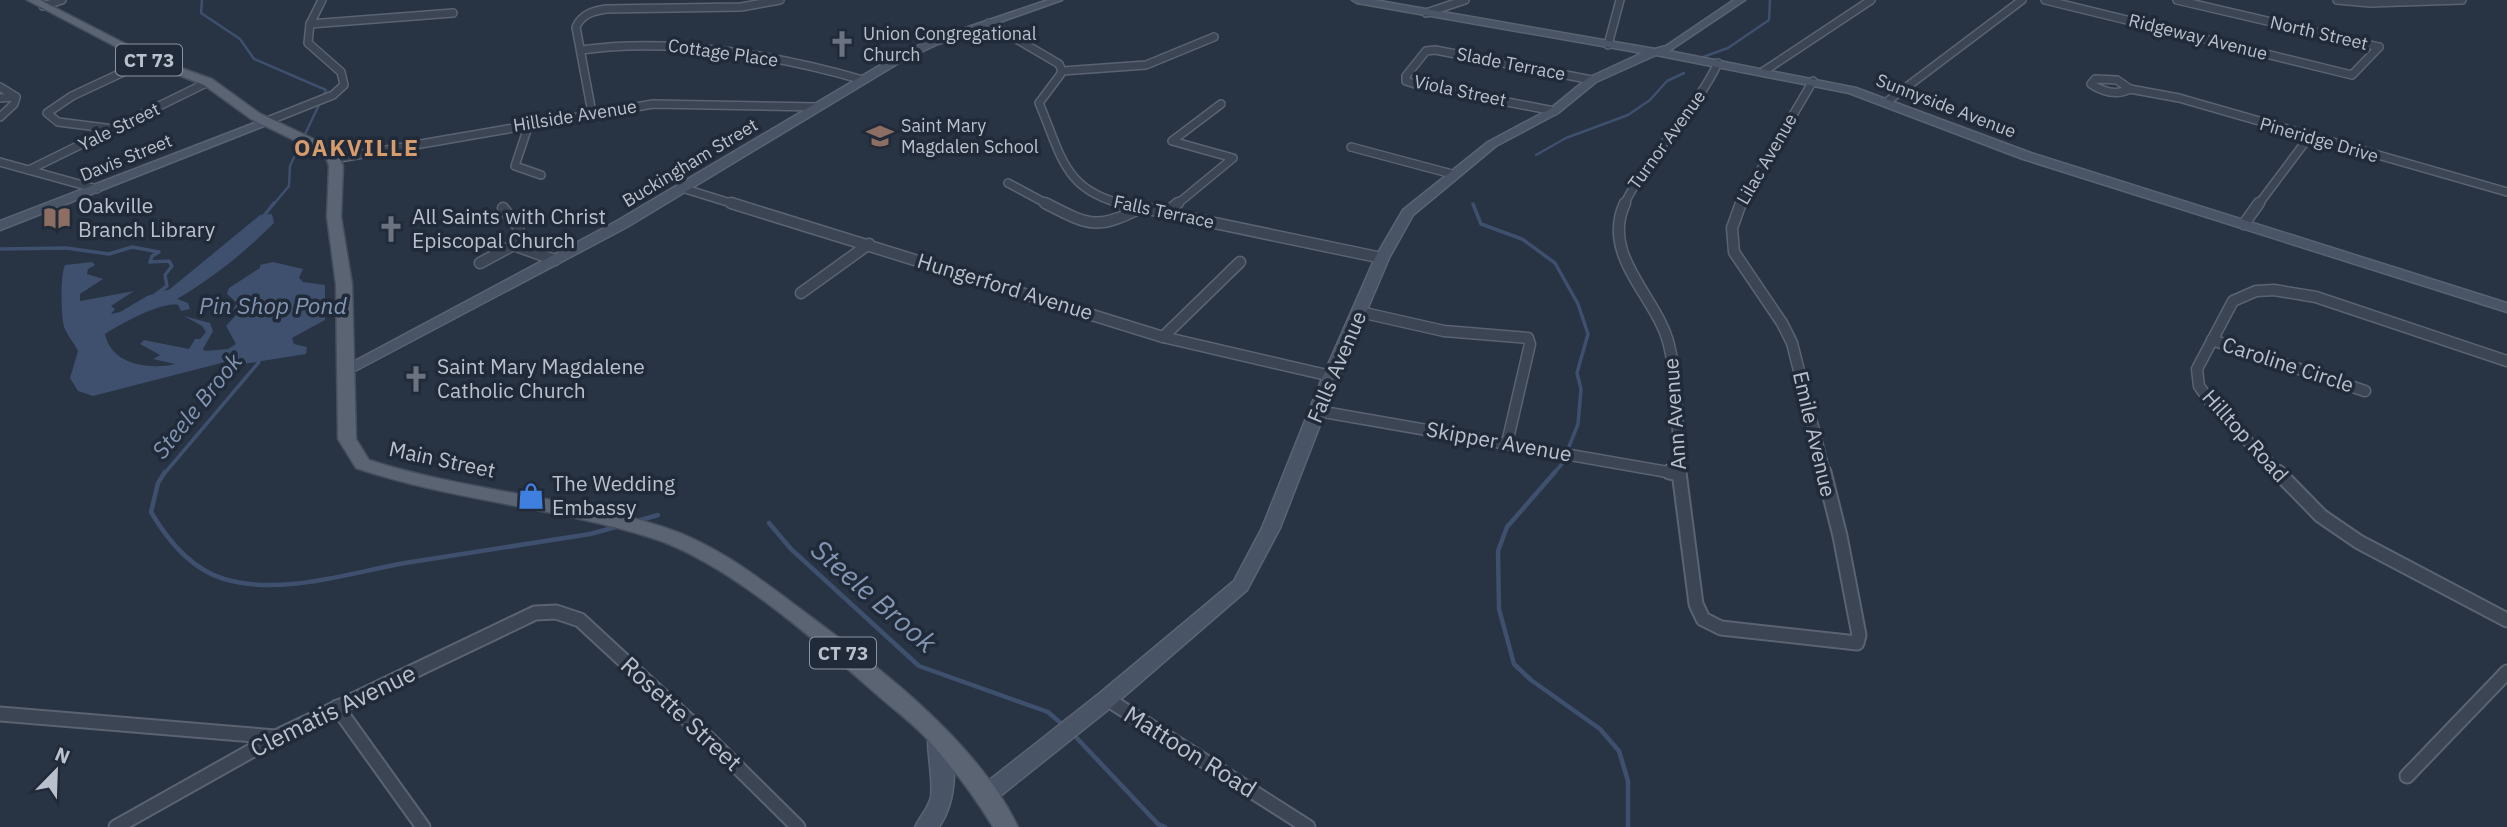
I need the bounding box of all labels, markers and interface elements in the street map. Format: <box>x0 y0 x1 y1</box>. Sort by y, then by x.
street label: Ridgeway Avenue <box>2126 8 2270 65</box>
street label: North Street <box>2268 10 2370 55</box>
place label: Union Congregational Church <box>863 22 1037 66</box>
church icon: Union Congregational Church <box>827 29 857 59</box>
street label: Cottage Place <box>666 33 780 72</box>
street label: Slade Terrace <box>1455 42 1567 85</box>
road number: CT 73 <box>116 44 182 76</box>
street label: Sunnyside Avenue <box>1873 68 2019 143</box>
street label: Viola Street <box>1412 70 1508 111</box>
street label: Turnor Avenue <box>1623 85 1710 194</box>
street label: Hillside Avenue <box>511 94 638 137</box>
street label: Yale Street <box>74 97 163 156</box>
street label: Lilac Avenue <box>1731 109 1802 208</box>
street label: Pineridge Drive <box>2257 112 2381 167</box>
street label: Buckingham Street <box>618 113 762 212</box>
place label: Saint Mary Magdalen School <box>901 114 1039 158</box>
school or university icon: Saint Mary Magdalen School <box>865 121 895 151</box>
street label: Davis Street <box>76 129 175 186</box>
district label: OAKVILLE <box>294 132 420 162</box>
street label: Falls Terrace <box>1112 190 1217 233</box>
place label: Oakville Branch Library <box>78 191 216 243</box>
place label: All Saints with Christ Episcopal Church <box>412 202 606 254</box>
library icon: Oakville Branch Library <box>42 203 72 233</box>
church icon: All Saints with Christ Episcopal Church <box>376 214 406 244</box>
street label: Hungerford Avenue <box>914 246 1097 326</box>
water label: Pin Shop Pond <box>199 290 347 320</box>
street label: Falls Avenue <box>1300 306 1372 427</box>
street label: Caroline Circle <box>2219 330 2358 398</box>
water label: Steele Brook <box>145 346 249 464</box>
place label: Saint Mary Magdalene Catholic Church <box>437 352 645 404</box>
street label: Ann Avenue <box>1656 357 1692 471</box>
church icon: Saint Mary Magdalene Catholic Church <box>401 364 431 394</box>
street label: Emile Avenue <box>1787 368 1843 499</box>
street label: Hilltop Road <box>2197 383 2295 488</box>
street label: Skipper Avenue <box>1424 414 1574 468</box>
street label: Main Street <box>386 434 498 484</box>
place label: The Wedding Embassy <box>552 469 675 521</box>
shop icon: The Wedding Embassy <box>516 481 546 511</box>
water label: Steele Brook <box>804 531 945 661</box>
road number: CT 73 <box>810 638 876 668</box>
street label: Rosette Street <box>614 649 749 778</box>
street label: Clematis Avenue <box>245 656 421 764</box>
street label: Mattoon Road <box>1118 698 1263 805</box>
north arrow <box>21 736 91 806</box>
text: N <box>52 742 74 769</box>

